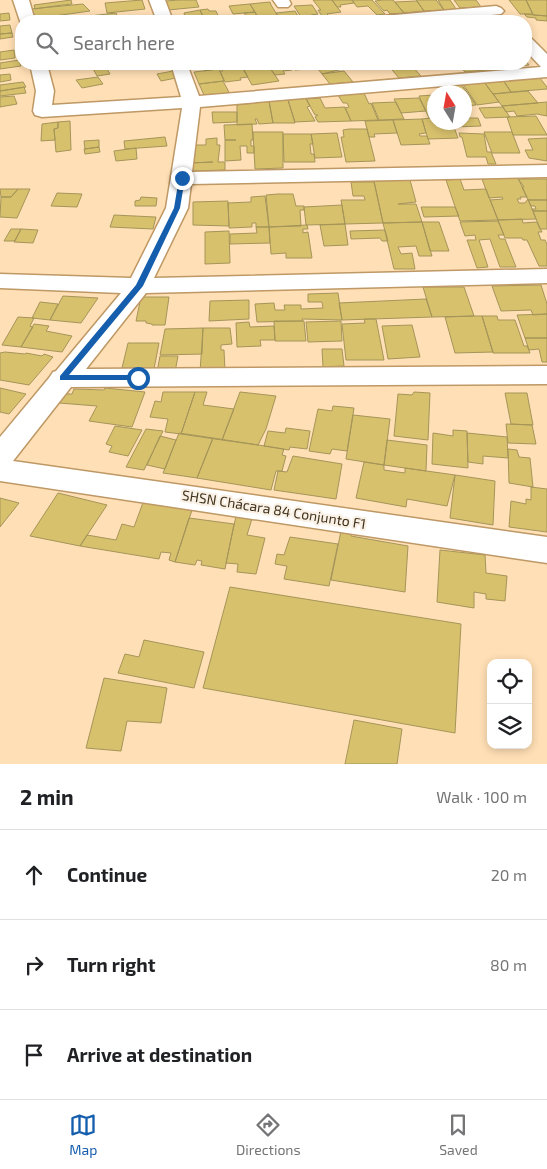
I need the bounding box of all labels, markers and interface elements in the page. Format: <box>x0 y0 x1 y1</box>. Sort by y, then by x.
search box <box>15 15 532 70</box>
icon: search <box>33 29 61 57</box>
text: Search here <box>73 31 175 54</box>
north arrow <box>427 85 472 130</box>
route end <box>171 167 194 190</box>
route start <box>127 367 150 390</box>
street label: SHSN Chácara 84 Conjunto F1 <box>181 486 367 532</box>
map controls <box>487 659 532 749</box>
button: locate <box>487 659 532 704</box>
button: layers <box>487 704 532 749</box>
text: 2 min <box>20 784 74 809</box>
text: Walk · 100 m <box>436 787 527 806</box>
icon: ahead <box>20 861 48 889</box>
text: Continue <box>67 863 147 886</box>
text: 20 m <box>491 865 527 884</box>
icon: right <box>20 951 48 979</box>
text: Turn right <box>67 953 155 976</box>
text: 80 m <box>490 955 527 974</box>
icon: arrive <box>20 1041 48 1069</box>
text: Arrive at destination <box>67 1043 252 1066</box>
tab: Map <box>69 1111 97 1158</box>
tab: Directions <box>236 1111 301 1158</box>
tab: Saved <box>439 1111 478 1158</box>

